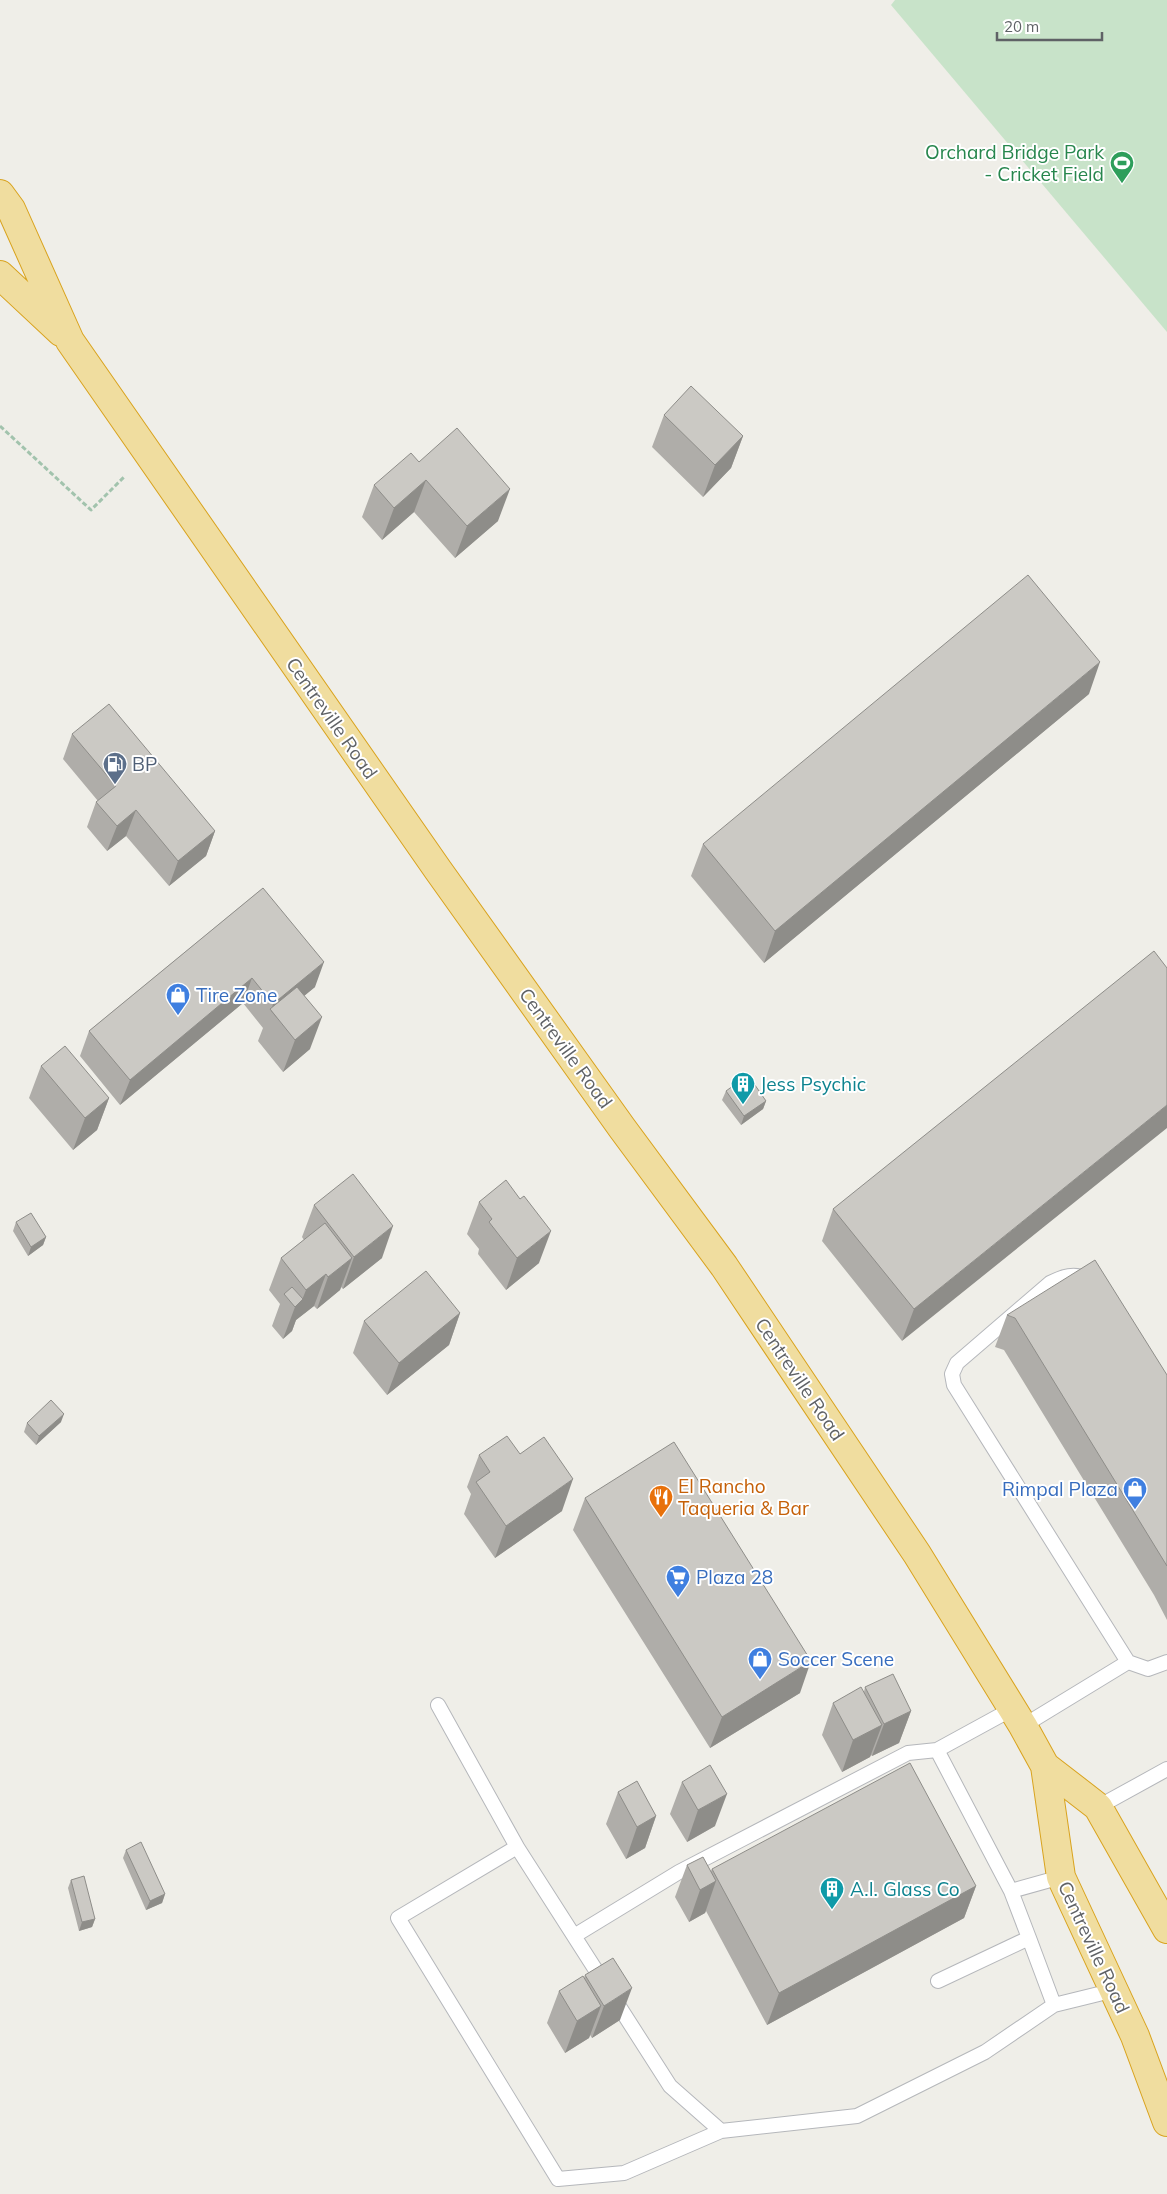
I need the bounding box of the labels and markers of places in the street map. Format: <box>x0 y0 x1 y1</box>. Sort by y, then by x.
place label: Orchard Bridge Park - Cricket Field <box>925 140 1104 186</box>
sports icon: Orchard Bridge Park - Cricket Field <box>1109 150 1135 184</box>
fuel station icon: BP <box>102 751 128 785</box>
place label: BP <box>132 752 157 776</box>
shop icon: Tire Zone <box>165 982 191 1016</box>
place label: Tire Zone <box>196 983 277 1007</box>
building icon: Jess Psychic <box>730 1071 756 1105</box>
place label: Jess Psychic <box>760 1072 866 1096</box>
place label: El Rancho Taqueria & Bar <box>678 1474 809 1520</box>
shop icon: Rimpal Plaza <box>1122 1476 1148 1510</box>
place label: Rimpal Plaza <box>1002 1477 1118 1501</box>
restaurant icon: El Rancho Taqueria & Bar <box>648 1484 674 1518</box>
supermarket icon: Plaza 28 <box>665 1564 691 1598</box>
place label: Plaza 28 <box>696 1565 773 1589</box>
shop icon: Soccer Scene <box>747 1646 773 1680</box>
place label: Soccer Scene <box>778 1647 894 1671</box>
building icon: A.I. Glass Co <box>819 1876 845 1910</box>
place label: A.I. Glass Co <box>850 1877 960 1901</box>

